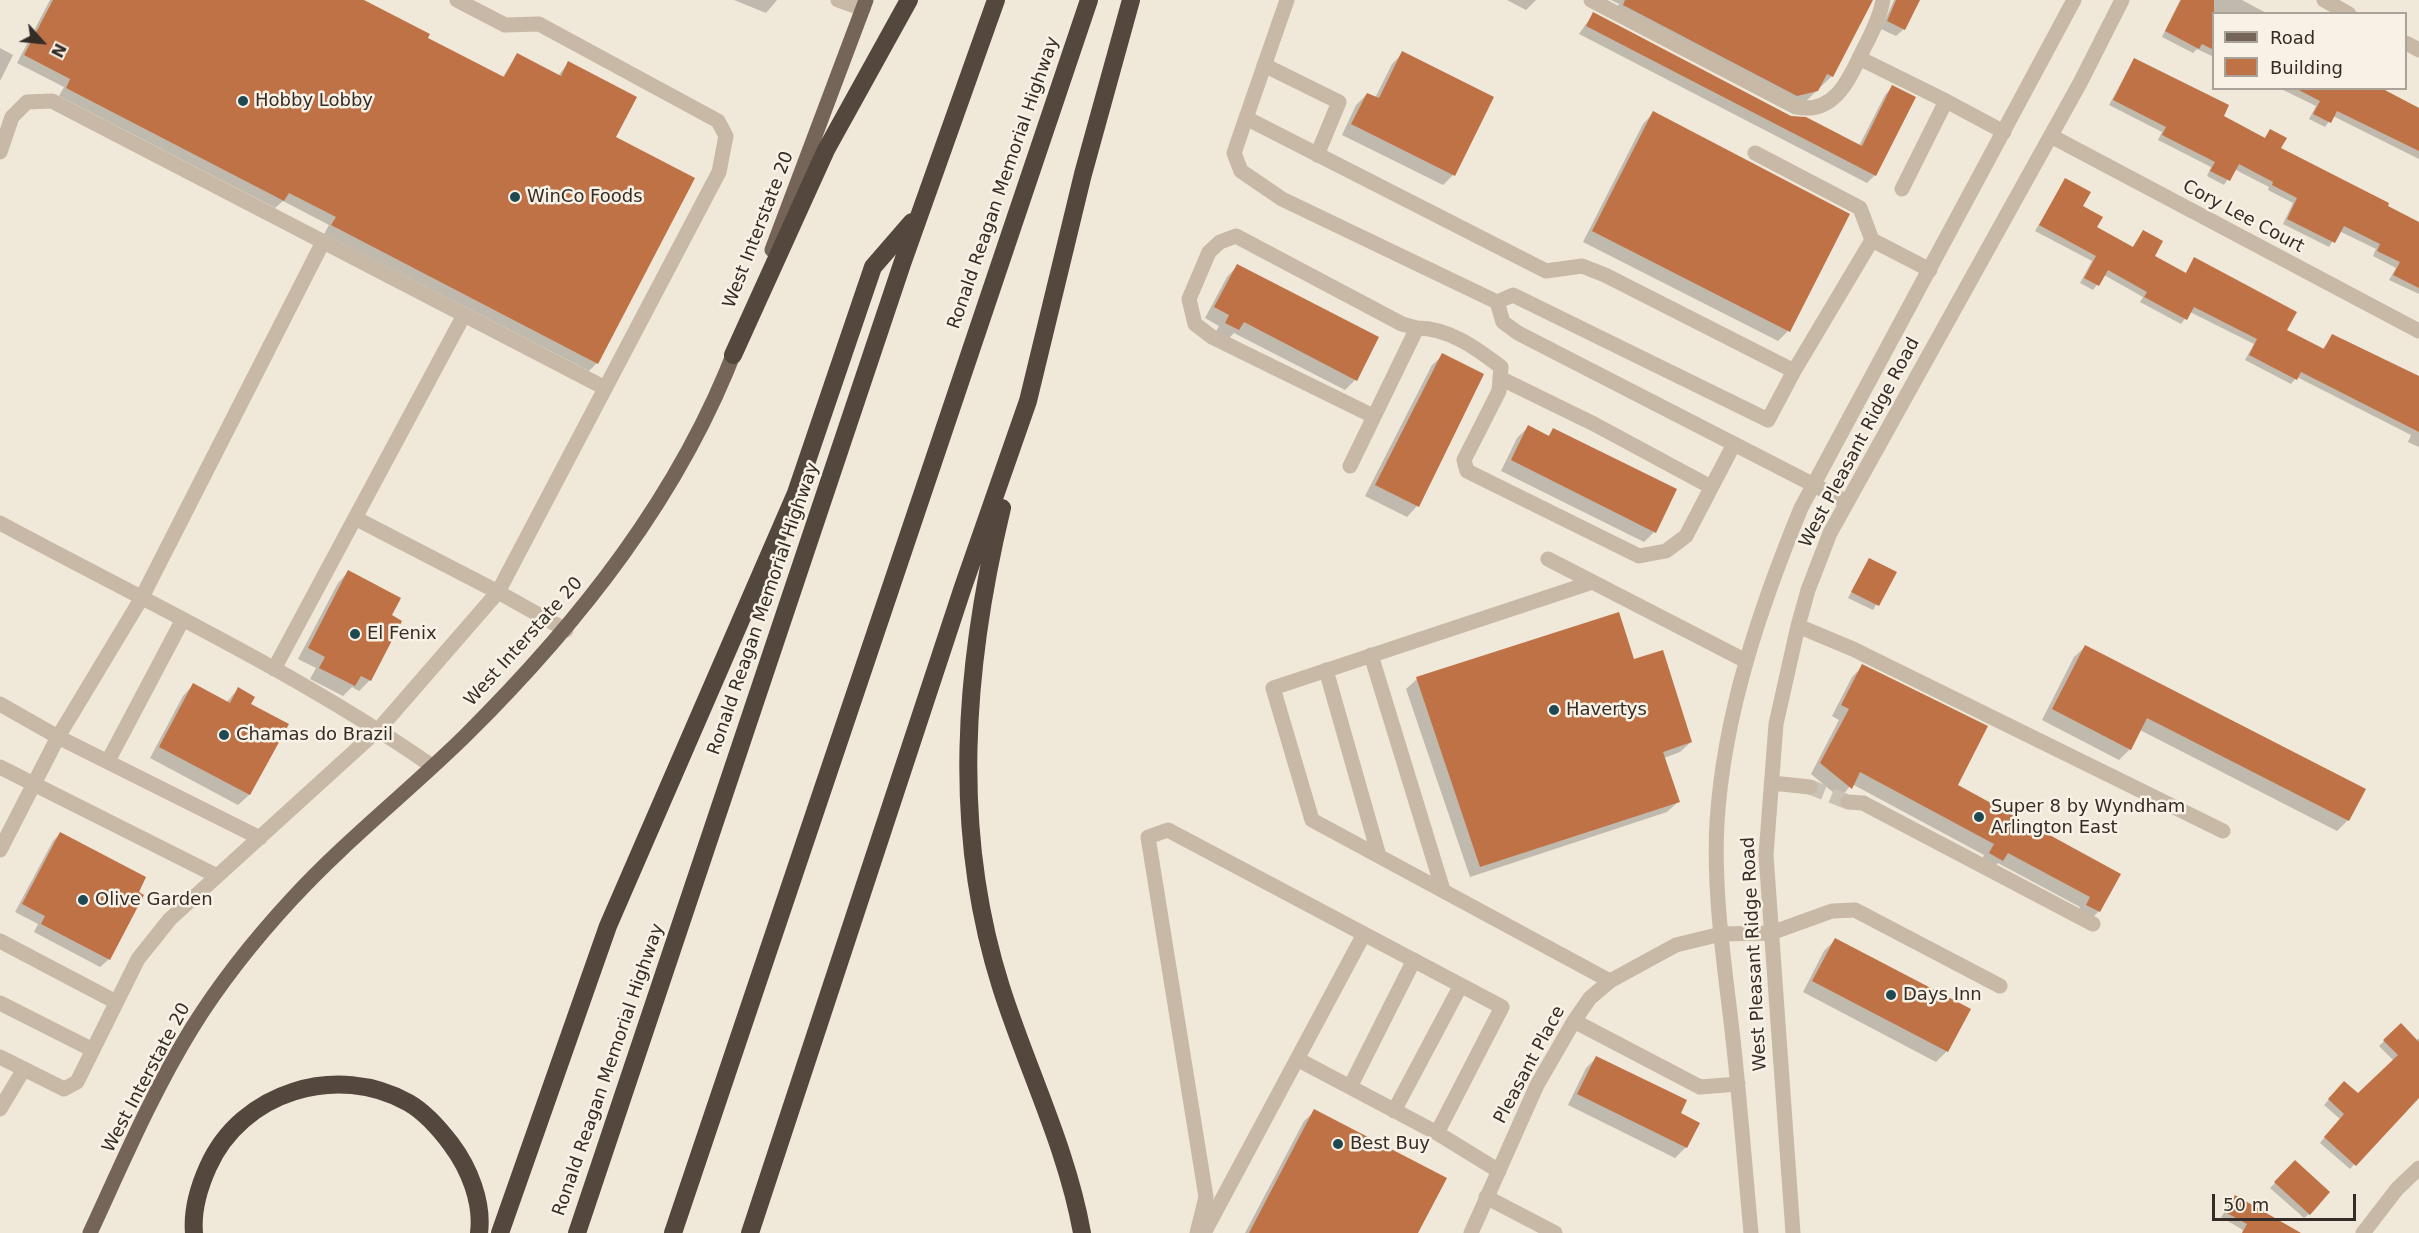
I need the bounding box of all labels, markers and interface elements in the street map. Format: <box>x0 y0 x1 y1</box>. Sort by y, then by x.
north arrow <box>12 12 72 72</box>
legend <box>2212 12 2407 90</box>
text: Road <box>2270 27 2315 48</box>
street label: Ronald Reagan Memorial Highway <box>944 34 1064 332</box>
text: N <box>47 40 70 61</box>
text: Building <box>2270 57 2343 78</box>
place label: Hobby Lobby <box>255 90 373 112</box>
marker: Hobby Lobby <box>236 94 250 108</box>
street label: West Interstate 20 <box>719 148 799 312</box>
street label: Cory Lee Court <box>2179 176 2307 258</box>
place label: WinCo Foods <box>527 186 643 208</box>
marker: WinCo Foods <box>508 190 522 204</box>
street label: West Pleasant Ridge Road <box>1795 334 1925 552</box>
street label: Ronald Reagan Memorial Highway <box>704 460 824 758</box>
street label: West Interstate 20 <box>460 573 588 711</box>
place label: El Fenix <box>367 623 437 645</box>
marker: El Fenix <box>348 627 362 641</box>
place label: Havertys <box>1566 699 1647 721</box>
marker: Havertys <box>1547 703 1561 717</box>
place label: Chamas do Brazil <box>236 724 393 746</box>
marker: Chamas do Brazil <box>217 728 231 742</box>
place label: Super 8 by Wyndham Arlington East <box>1991 796 2185 838</box>
marker: Super 8 by Wyndham Arlington East <box>1972 810 1986 824</box>
street label: West Pleasant Ridge Road <box>1738 836 1772 1072</box>
place label: Olive Garden <box>95 889 213 911</box>
marker: Olive Garden <box>76 893 90 907</box>
street label: Ronald Reagan Memorial Highway <box>549 921 669 1219</box>
place label: Days Inn <box>1903 984 1982 1006</box>
marker: Days Inn <box>1884 988 1898 1002</box>
street label: West Interstate 20 <box>98 999 196 1157</box>
street label: Pleasant Place <box>1490 1002 1570 1128</box>
place label: Best Buy <box>1350 1133 1430 1155</box>
marker: Best Buy <box>1331 1137 1345 1151</box>
scale bar <box>2215 1182 2359 1220</box>
text: 50 m <box>2223 1194 2269 1215</box>

